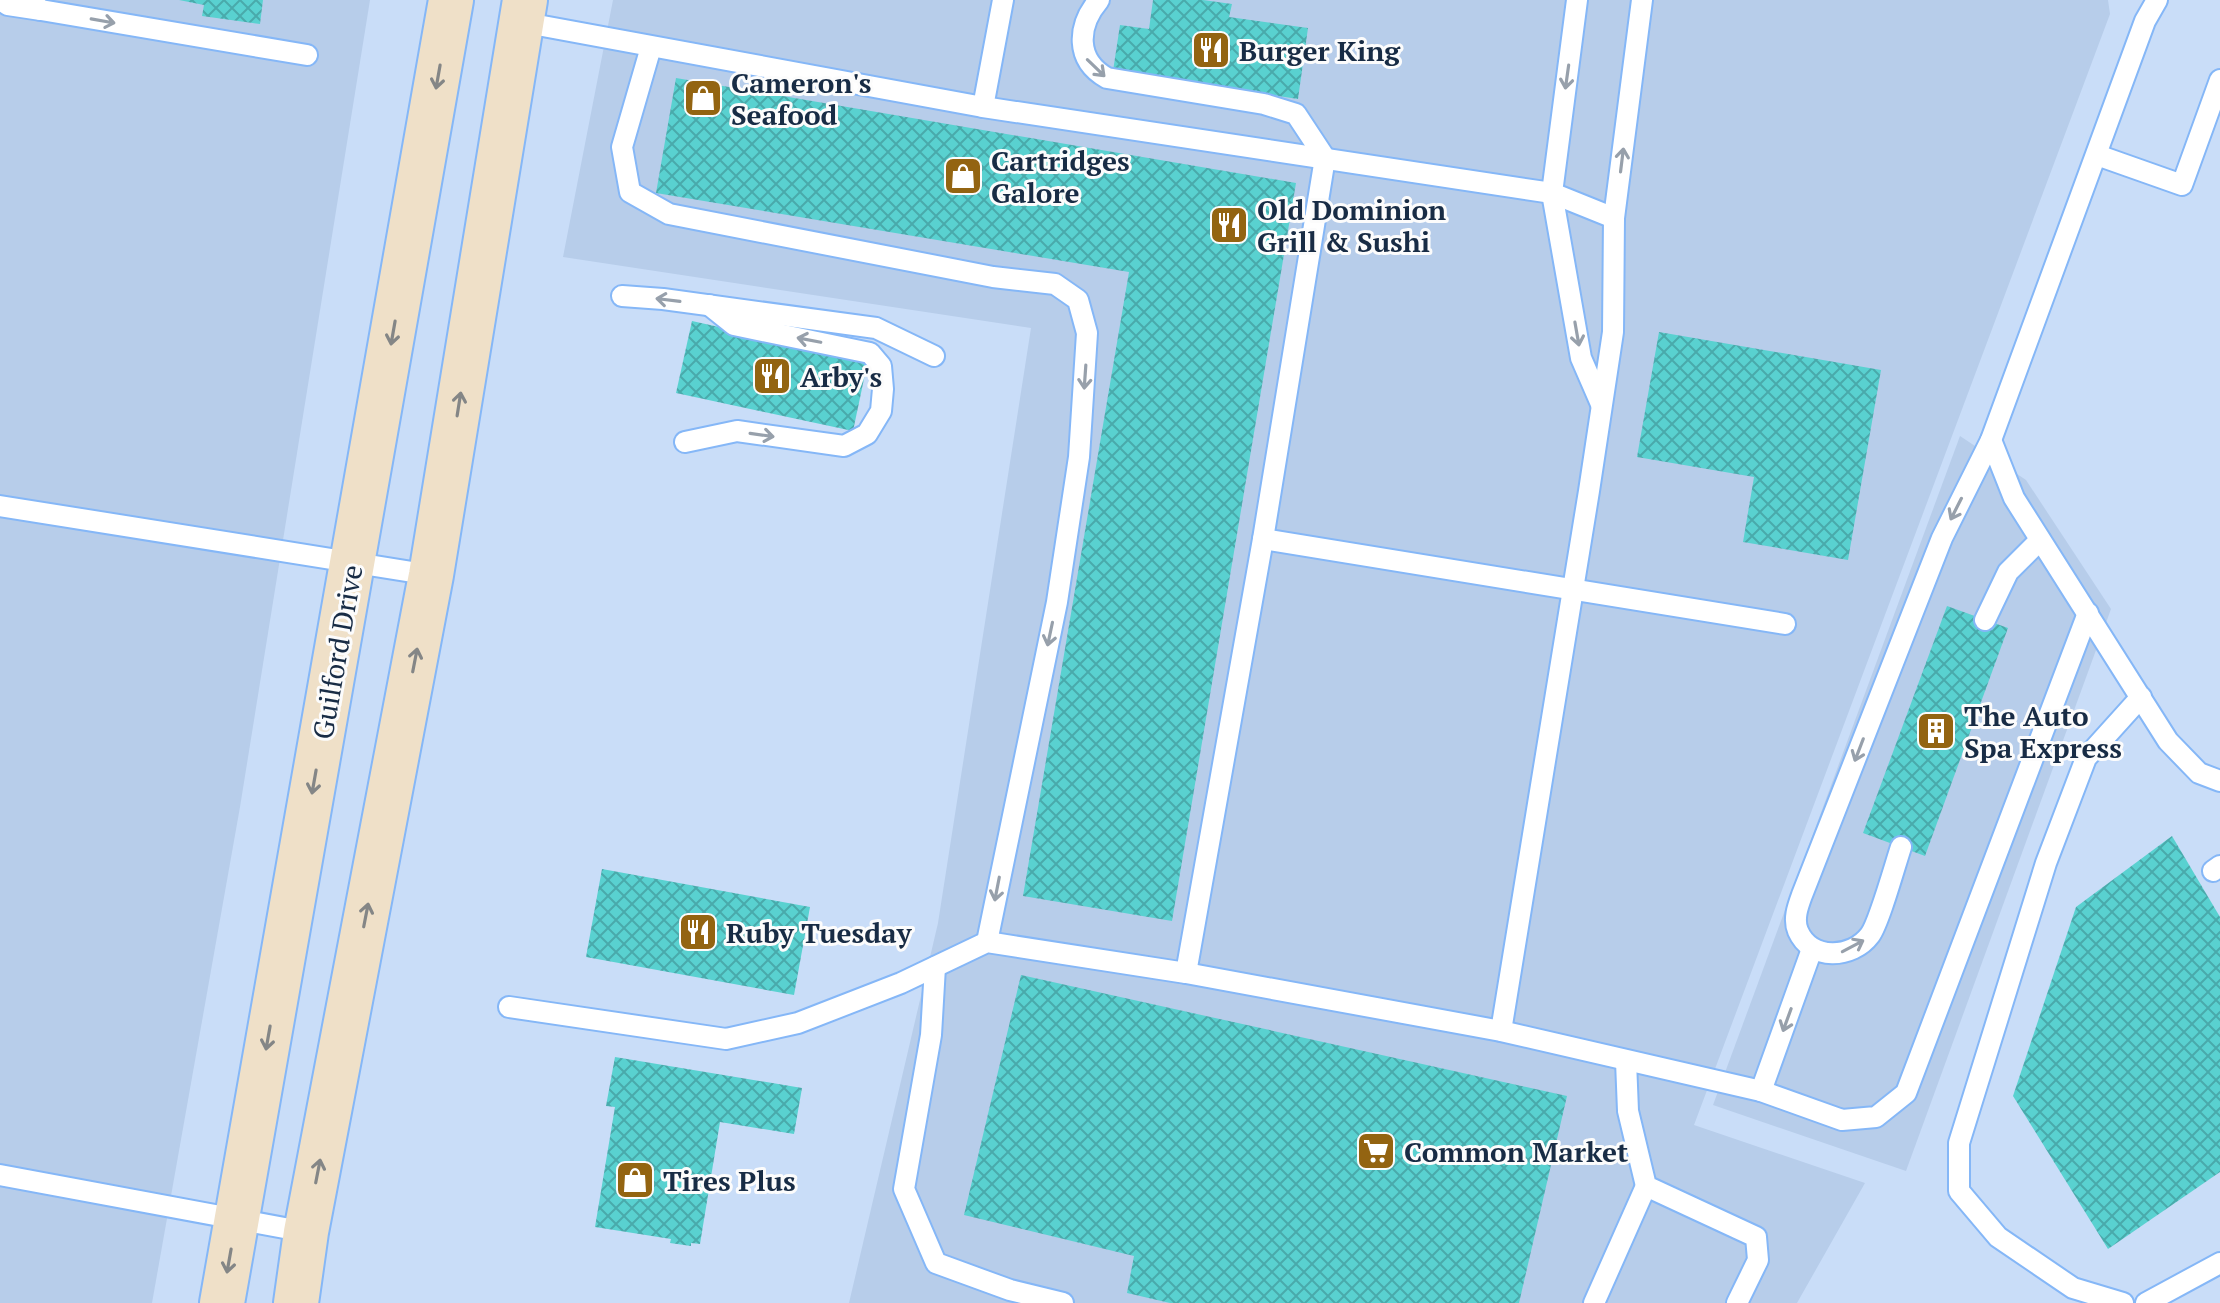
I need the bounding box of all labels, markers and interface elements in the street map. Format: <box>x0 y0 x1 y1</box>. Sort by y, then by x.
one-way arrow <box>89 14 115 29</box>
restaurant icon: Burger King <box>1190 29 1232 71</box>
place label: Burger King <box>1239 32 1401 69</box>
one-way arrow <box>1086 58 1105 77</box>
one-way arrow <box>429 64 444 89</box>
place label: Cameron's Seafood <box>731 64 871 133</box>
one-way arrow <box>1559 64 1574 89</box>
shop icon: Cameron's Seafood <box>682 77 724 119</box>
place label: Cartridges Galore <box>991 142 1130 211</box>
one-way arrow <box>1614 147 1629 174</box>
shop icon: Cartridges Galore <box>942 155 984 197</box>
place label: Old Dominion Grill & Sushi <box>1257 191 1446 260</box>
restaurant icon: Old Dominion Grill & Sushi <box>1208 204 1250 246</box>
one-way arrow <box>655 292 682 307</box>
one-way arrow <box>385 320 400 345</box>
one-way arrow <box>1570 321 1585 346</box>
one-way arrow <box>797 332 823 347</box>
restaurant icon: Arby's <box>751 355 793 397</box>
place label: Arby's <box>800 358 882 395</box>
one-way arrow <box>1077 363 1092 390</box>
one-way arrow <box>452 392 467 417</box>
one-way arrow <box>749 428 774 443</box>
one-way arrow <box>1948 497 1964 521</box>
street label: Guilford Drive <box>303 562 371 742</box>
one-way arrow <box>1042 621 1057 646</box>
one-way arrow <box>408 648 423 673</box>
place label: The Auto Spa Express <box>1964 697 2122 766</box>
building icon: The Auto Spa Express <box>1915 710 1957 752</box>
one-way arrow <box>1850 737 1865 762</box>
one-way arrow <box>306 769 321 794</box>
one-way arrow <box>988 875 1003 901</box>
one-way arrow <box>360 903 375 929</box>
restaurant icon: Ruby Tuesday <box>677 911 719 953</box>
place label: Ruby Tuesday <box>726 914 913 951</box>
one-way arrow <box>1841 937 1865 953</box>
one-way arrow <box>1778 1007 1793 1032</box>
one-way arrow <box>260 1025 275 1050</box>
supermarket icon: Common Market <box>1355 1130 1397 1172</box>
place label: Common Market <box>1404 1133 1628 1170</box>
one-way arrow <box>311 1159 326 1184</box>
shop icon: Tires Plus <box>614 1159 656 1201</box>
place label: Tires Plus <box>663 1162 796 1199</box>
one-way arrow <box>220 1248 235 1273</box>

